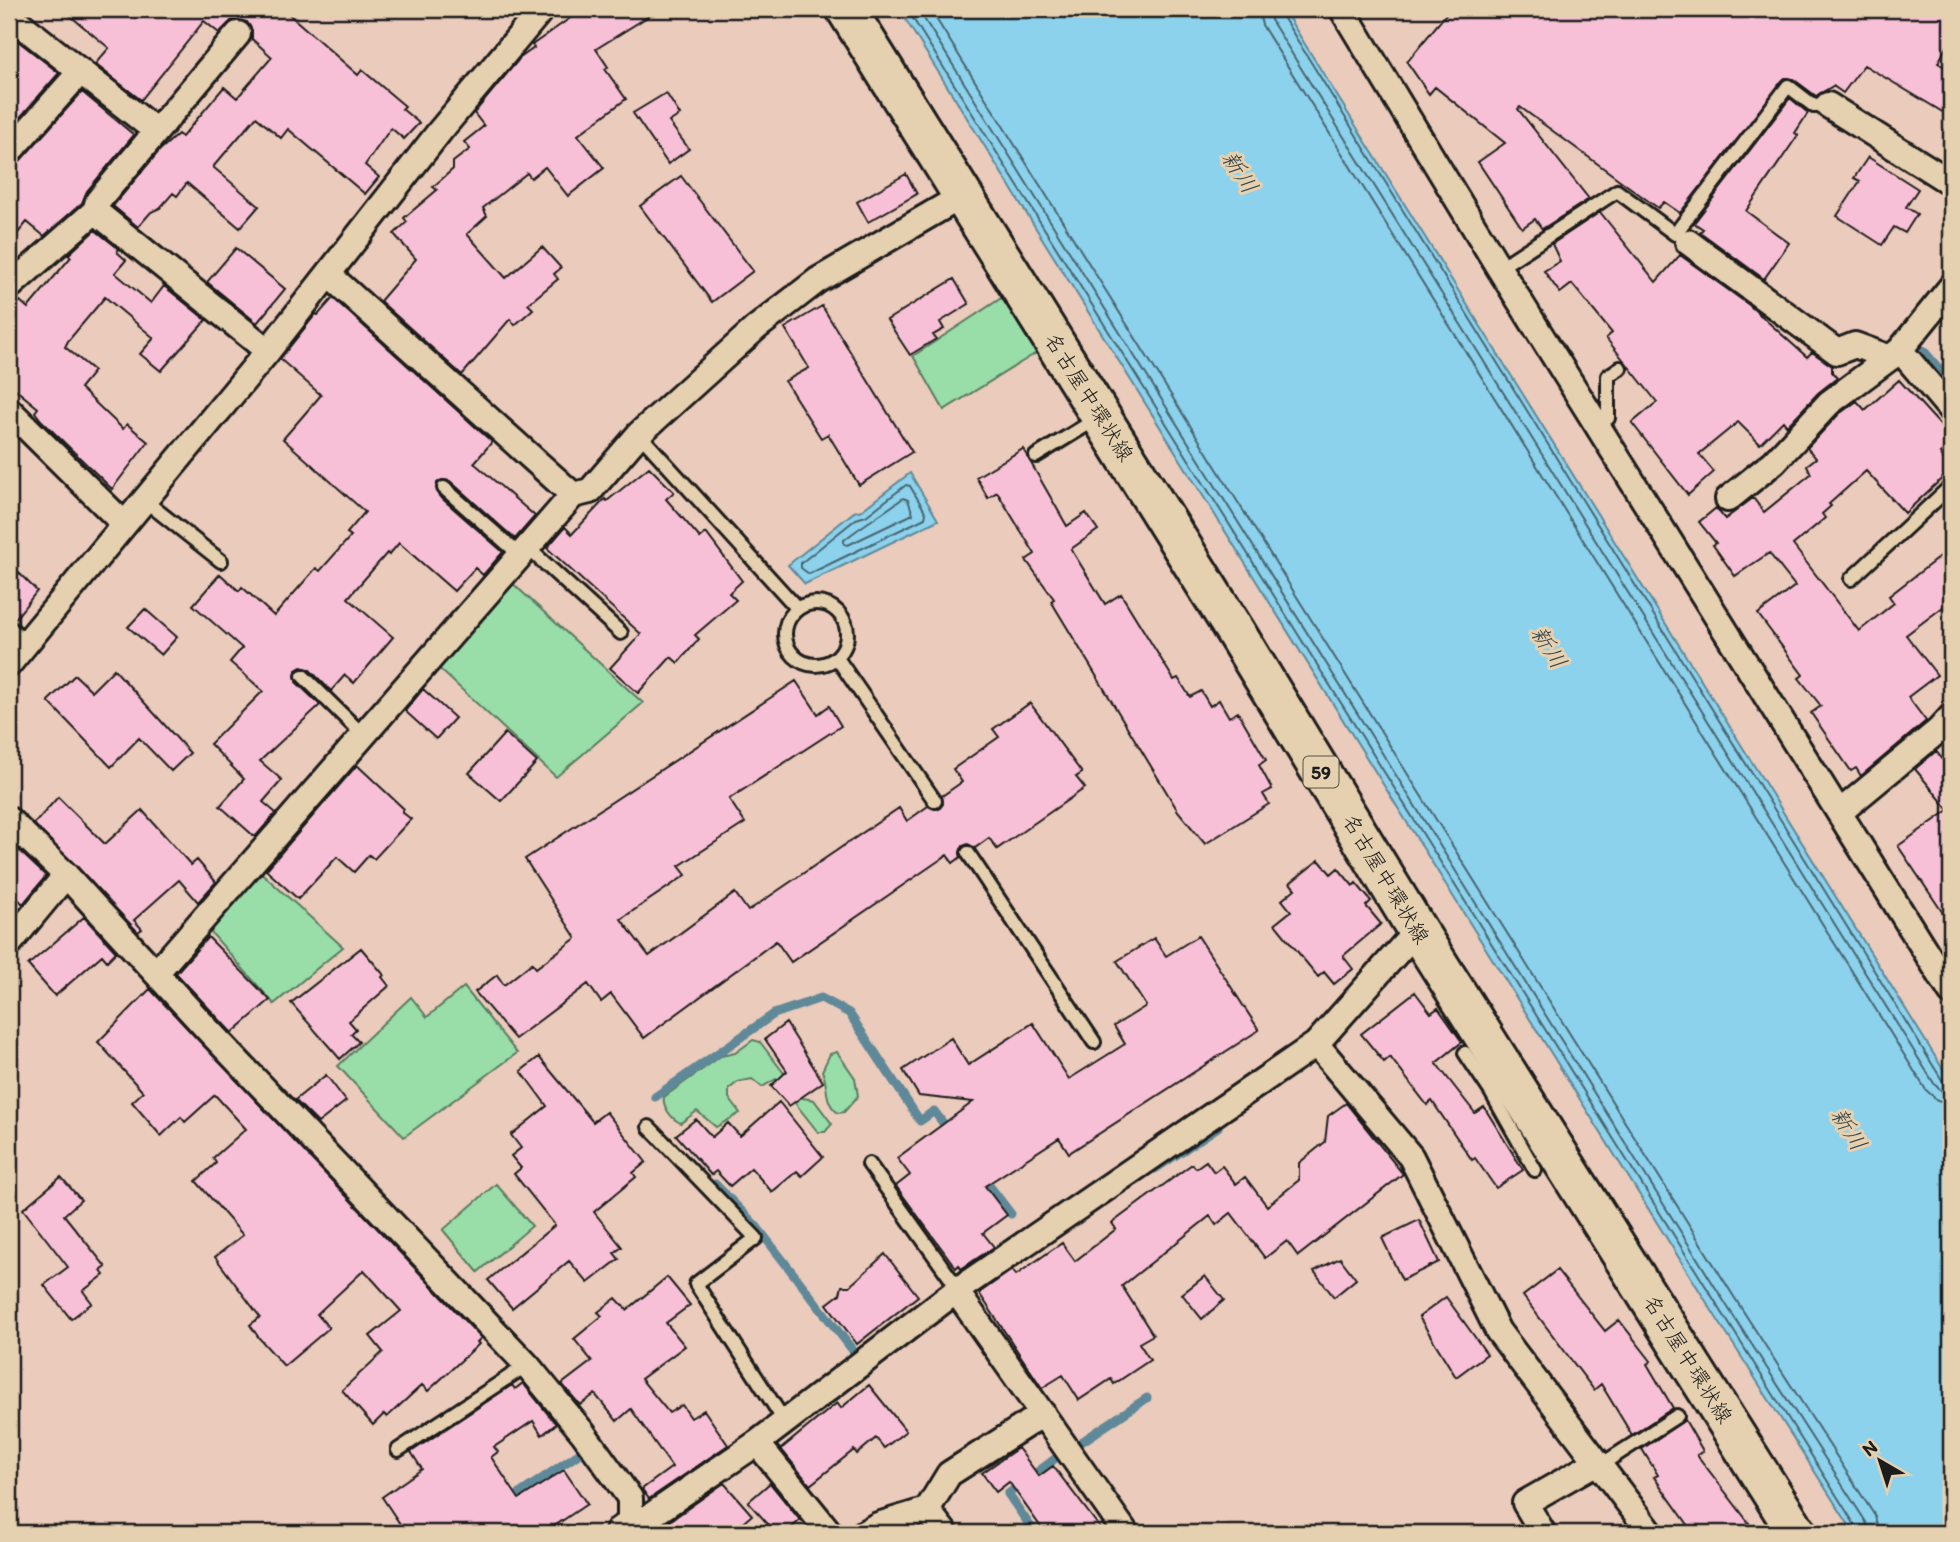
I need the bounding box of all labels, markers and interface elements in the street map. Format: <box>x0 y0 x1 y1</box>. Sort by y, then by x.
water label: 新川 <box>1216 145 1264 199</box>
street label: 名古屋中環状線 <box>1040 328 1139 466</box>
water label: 新川 <box>1525 620 1573 674</box>
road number: 59 <box>1304 757 1338 788</box>
street label: 名古屋中環状線 <box>1338 809 1435 948</box>
water label: 新川 <box>1825 1102 1873 1156</box>
street label: 名古屋中環状線 <box>1639 1290 1738 1428</box>
north arrow <box>1844 1426 1914 1496</box>
text: N <box>1857 1435 1882 1461</box>

